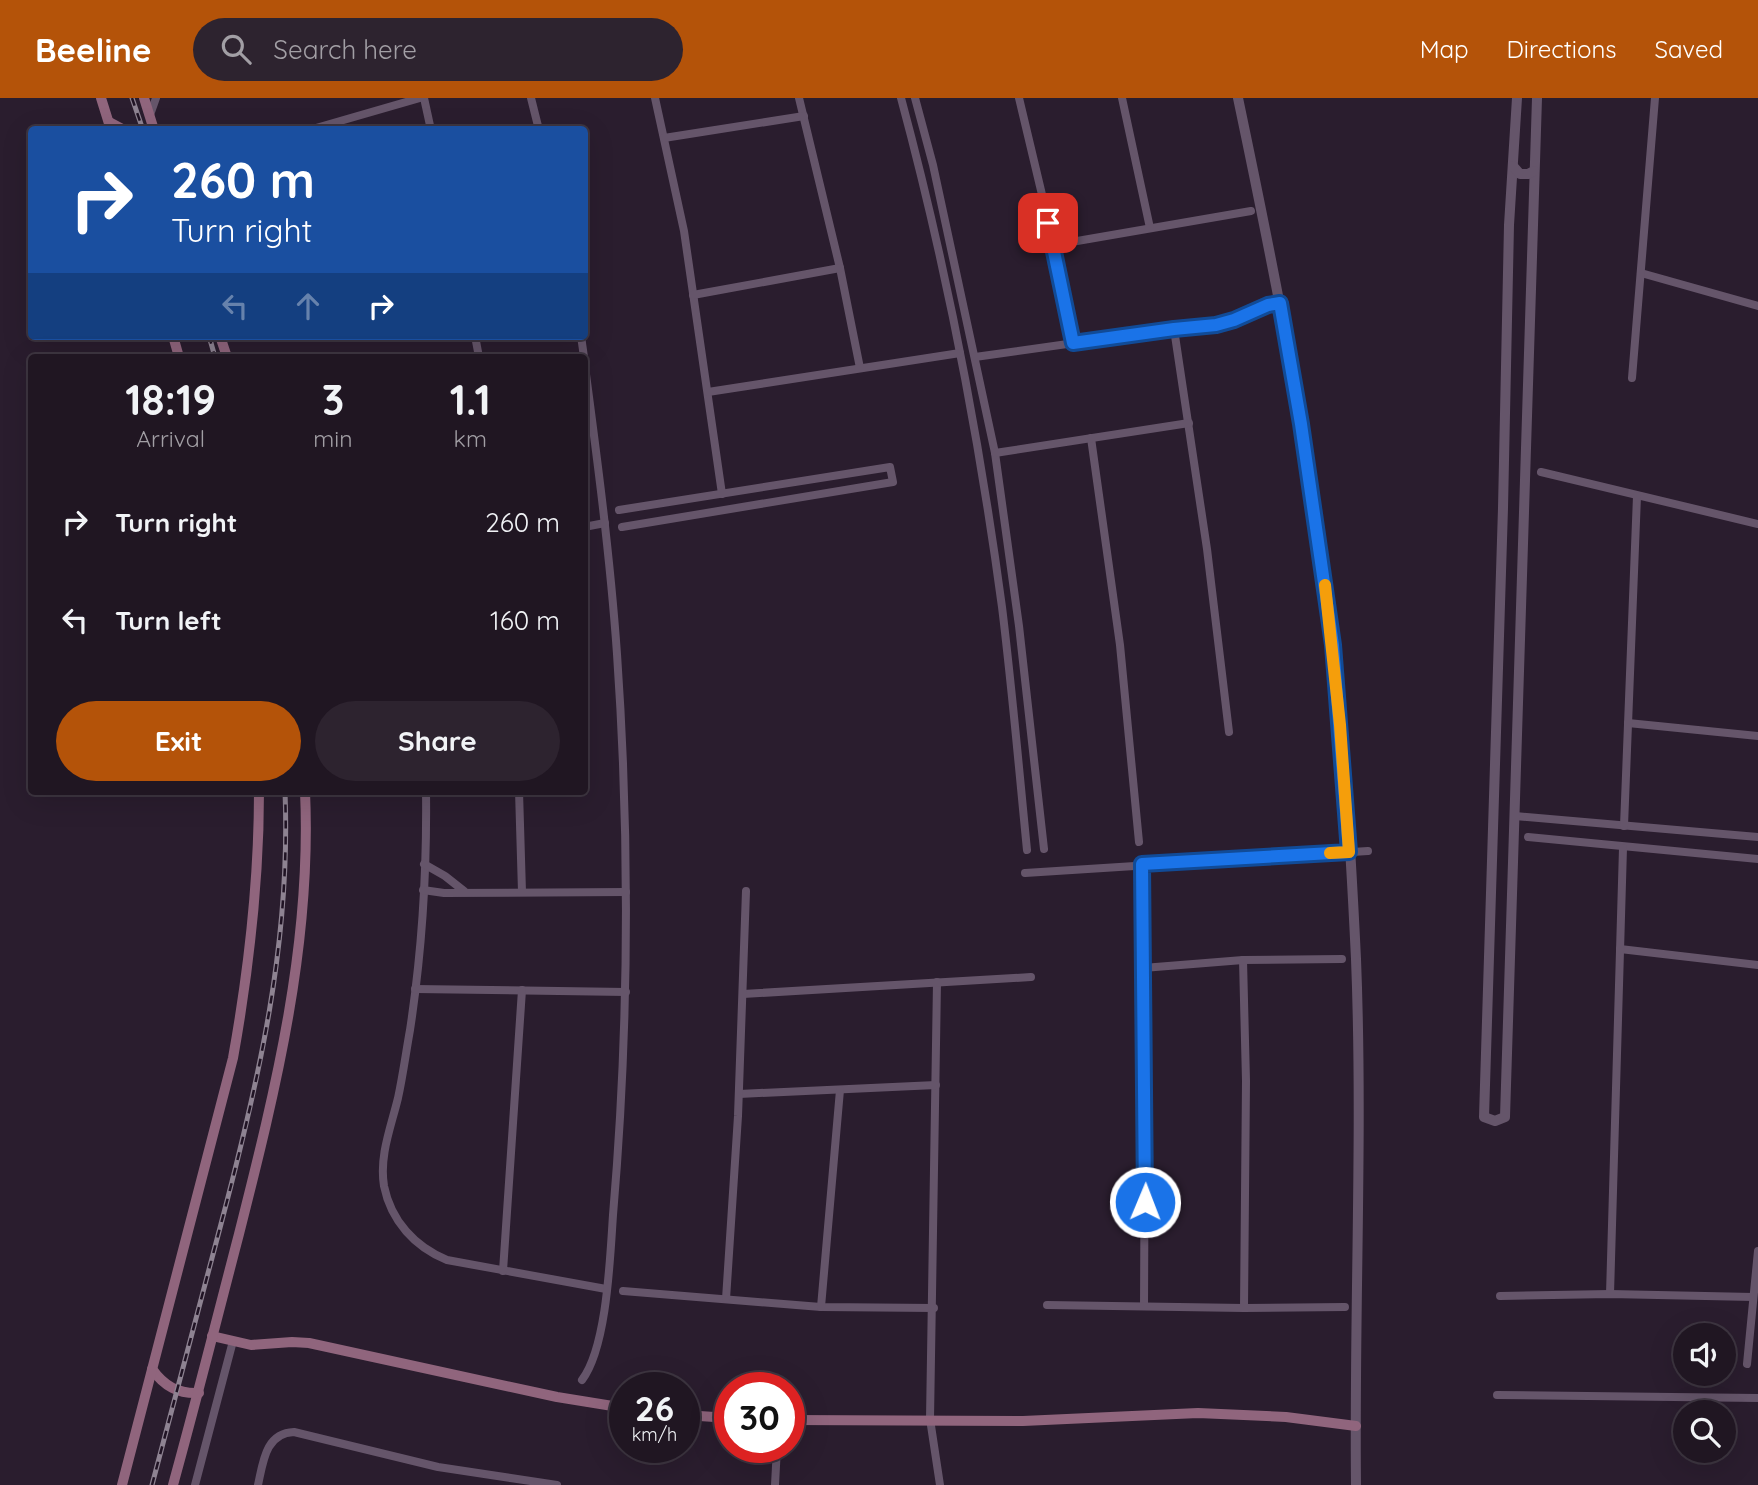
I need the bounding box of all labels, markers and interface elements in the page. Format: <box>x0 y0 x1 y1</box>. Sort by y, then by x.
search box <box>193 18 683 81</box>
text: Beeline <box>35 29 151 70</box>
icon: search <box>217 30 255 68</box>
text: Search here <box>273 33 417 66</box>
text: Map <box>1420 34 1469 64</box>
text: Directions <box>1507 34 1617 64</box>
text: Saved <box>1655 34 1723 64</box>
text: 260 m <box>171 149 315 210</box>
icon: right <box>56 154 147 245</box>
pin <box>1018 193 1078 253</box>
icon: arrive <box>1029 204 1067 242</box>
text: Turn right <box>171 210 312 250</box>
icon: left <box>216 287 254 325</box>
icon: ahead <box>289 287 327 325</box>
icon: right <box>362 287 400 325</box>
text: 18:19 <box>125 373 216 426</box>
text: 3 <box>322 373 344 426</box>
text: 1.1 <box>450 373 491 426</box>
text: Arrival <box>136 424 205 453</box>
text: min <box>313 424 353 453</box>
text: km <box>454 424 487 453</box>
icon: right <box>56 503 94 541</box>
text: Turn right <box>115 506 237 539</box>
text: 260 m <box>485 506 560 539</box>
icon: left <box>56 601 94 639</box>
text: Turn left <box>115 604 222 637</box>
text: 160 m <box>490 604 560 637</box>
button: Exit <box>56 701 301 781</box>
button: Share <box>315 701 560 781</box>
position arrow <box>1108 1165 1182 1239</box>
map controls <box>1673 1323 1736 1463</box>
button: sound <box>1673 1323 1736 1386</box>
speed limit sign: 30 <box>714 1372 805 1463</box>
text: 26 <box>635 1386 674 1430</box>
button: search <box>1673 1400 1736 1463</box>
text: km/h <box>632 1423 677 1446</box>

